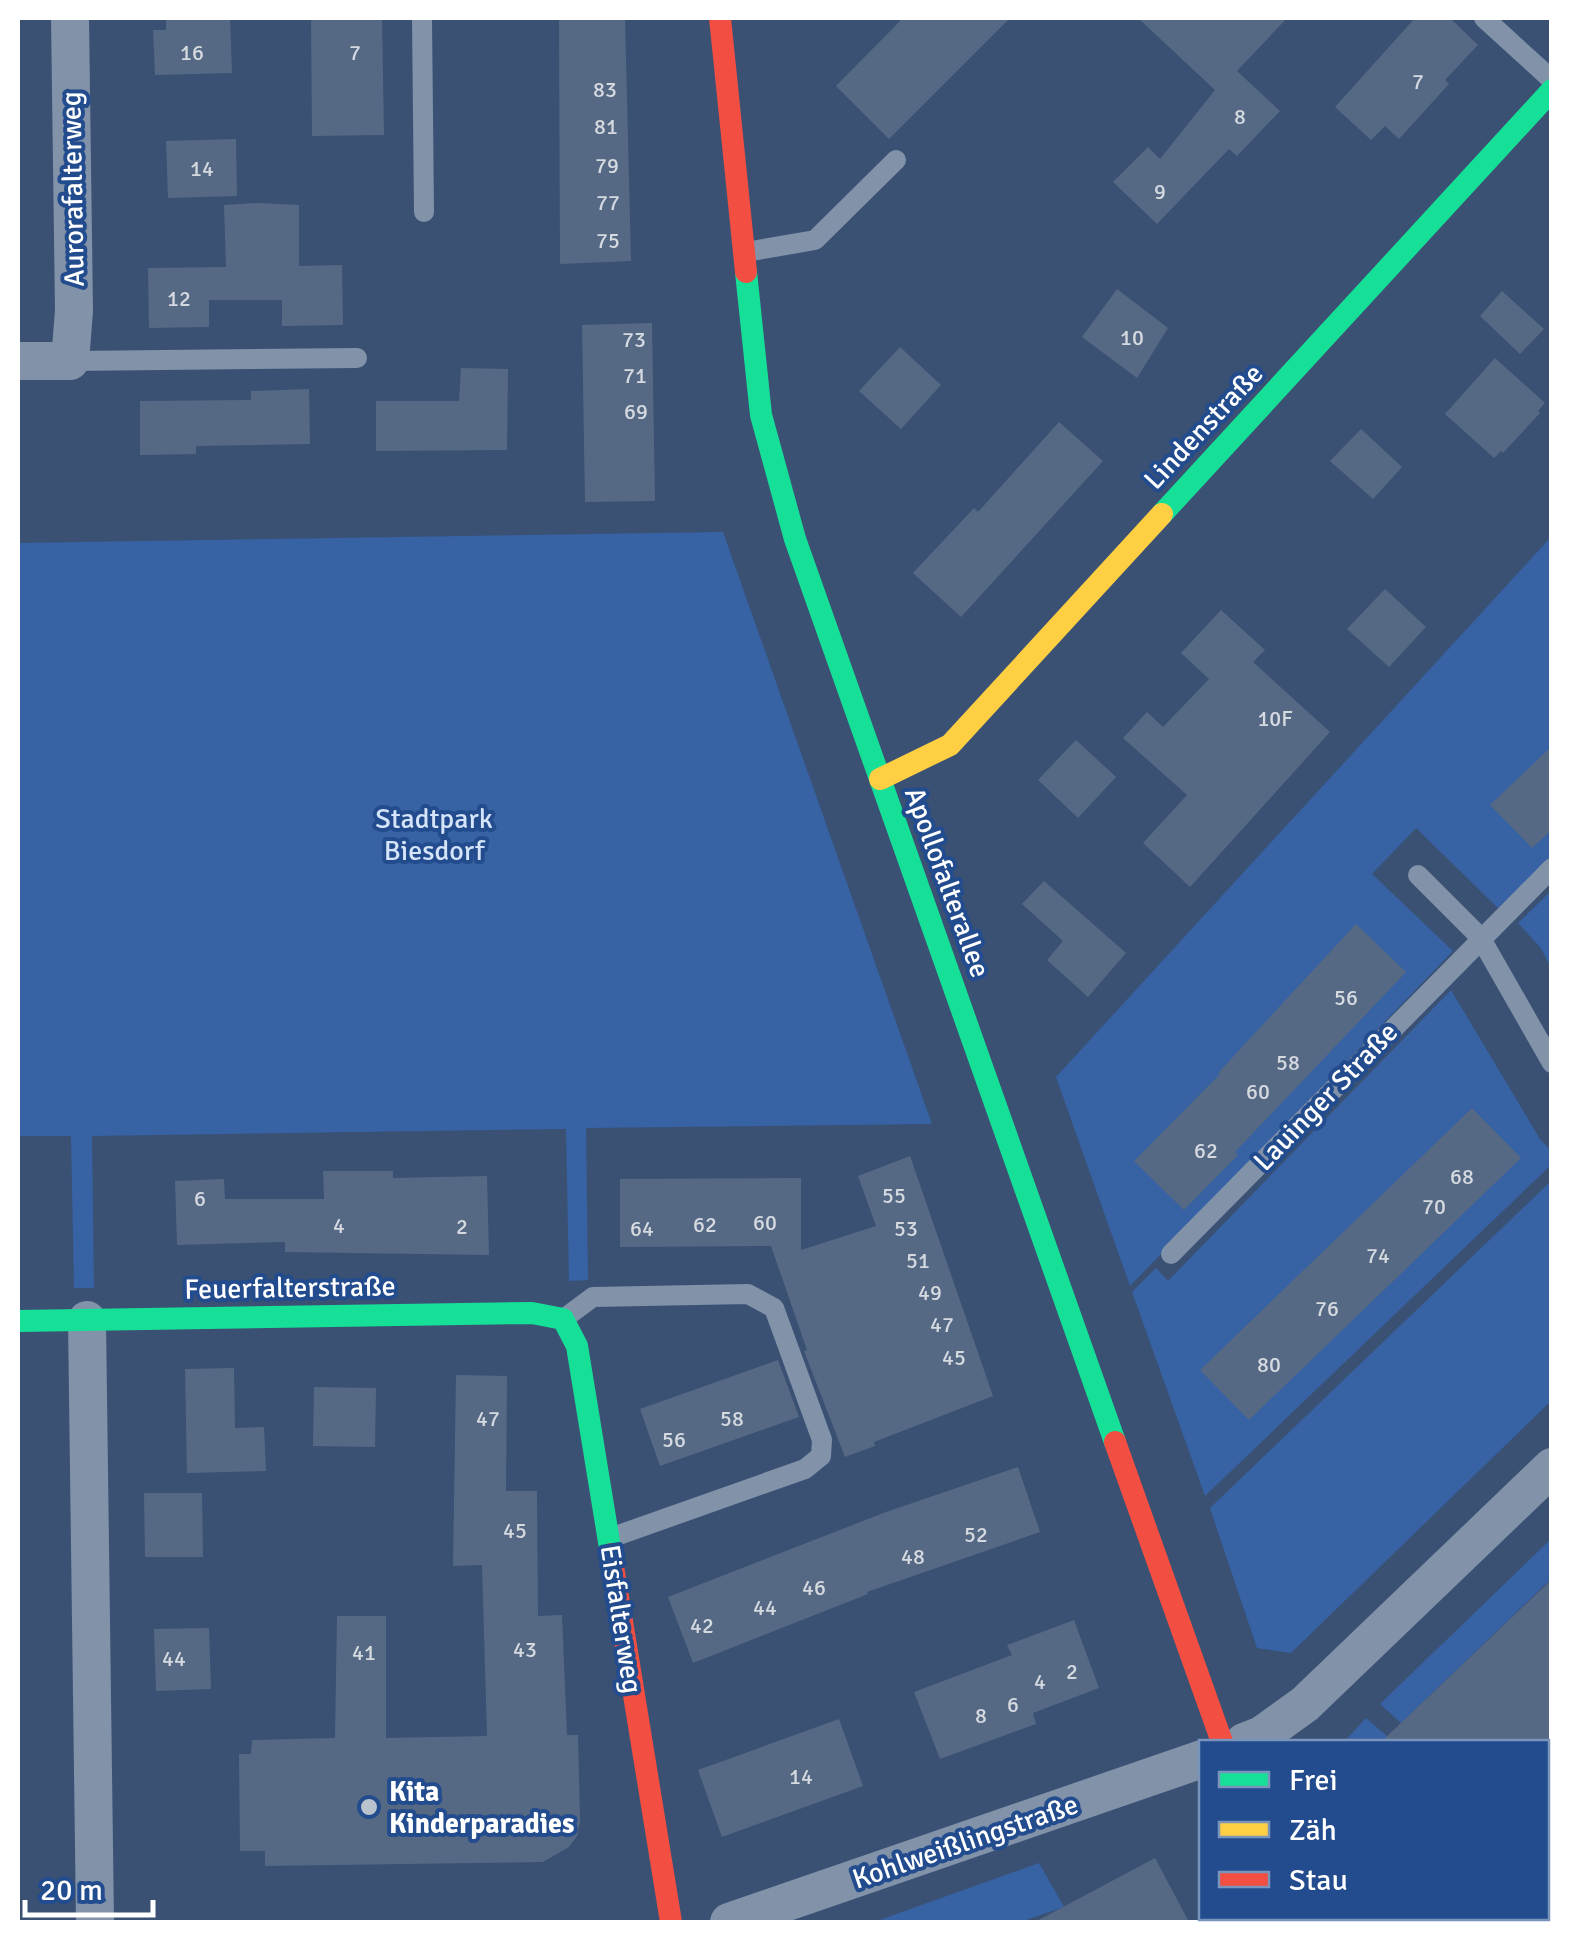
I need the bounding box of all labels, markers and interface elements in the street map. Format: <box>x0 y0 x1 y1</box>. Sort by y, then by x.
house number: 16 <box>180 39 204 66</box>
house number: 7 <box>349 39 361 66</box>
house number: 7 <box>1412 68 1424 95</box>
house number: 83 <box>593 76 617 103</box>
street label: Aurorafalterweg <box>54 91 92 287</box>
house number: 8 <box>1234 103 1246 130</box>
house number: 81 <box>594 113 618 140</box>
house number: 79 <box>595 152 619 179</box>
house number: 14 <box>190 155 214 182</box>
house number: 9 <box>1154 178 1166 205</box>
house number: 77 <box>596 189 620 216</box>
house number: 75 <box>596 227 620 254</box>
house number: 12 <box>167 285 191 312</box>
house number: 10 <box>1120 324 1144 351</box>
house number: 73 <box>622 326 646 353</box>
street label: Lindenstraße <box>1137 357 1270 496</box>
house number: 71 <box>623 362 647 389</box>
house number: 69 <box>624 398 648 425</box>
house number: 10F <box>1257 705 1293 732</box>
street label: Apollofalterallee <box>897 783 997 982</box>
park label: Stadtpark Biesdorf <box>375 802 493 868</box>
house number: 56 <box>1334 984 1358 1011</box>
street label: Lauinger Straße <box>1246 1015 1405 1178</box>
house number: 58 <box>1276 1049 1300 1076</box>
house number: 60 <box>1246 1078 1270 1105</box>
house number: 62 <box>1194 1137 1218 1164</box>
house number: 68 <box>1450 1163 1474 1190</box>
house number: 55 <box>882 1182 906 1209</box>
house number: 6 <box>194 1185 206 1212</box>
house number: 70 <box>1422 1193 1446 1220</box>
house number: 60 <box>753 1209 777 1236</box>
house number: 62 <box>693 1211 717 1238</box>
house number: 4 <box>333 1212 345 1239</box>
house number: 2 <box>456 1213 468 1240</box>
house number: 64 <box>630 1215 654 1242</box>
house number: 53 <box>894 1215 918 1242</box>
house number: 74 <box>1366 1242 1390 1269</box>
house number: 51 <box>906 1247 930 1274</box>
street label: Feuerfalterstraße <box>184 1269 396 1307</box>
house number: 49 <box>918 1279 942 1306</box>
house number: 76 <box>1315 1295 1339 1322</box>
house number: 47 <box>930 1311 954 1338</box>
house number: 45 <box>942 1344 966 1371</box>
house number: 80 <box>1257 1351 1281 1378</box>
house number: 47 <box>476 1405 500 1432</box>
house number: 58 <box>720 1405 744 1432</box>
house number: 56 <box>662 1426 686 1453</box>
house number: 45 <box>503 1517 527 1544</box>
house number: 52 <box>964 1521 988 1548</box>
street label: Eisfalterweg <box>592 1542 650 1696</box>
house number: 48 <box>901 1543 925 1570</box>
house number: 46 <box>802 1574 826 1601</box>
house number: 44 <box>753 1594 777 1621</box>
house number: 42 <box>690 1612 714 1639</box>
house number: 43 <box>513 1636 537 1663</box>
house number: 41 <box>352 1639 376 1666</box>
house number: 44 <box>162 1645 186 1672</box>
house number: 2 <box>1066 1658 1078 1685</box>
house number: 4 <box>1034 1668 1046 1695</box>
house number: 6 <box>1007 1691 1019 1718</box>
house number: 8 <box>975 1702 987 1729</box>
legend <box>1199 1740 1549 1920</box>
text: Frei <box>1289 1762 1338 1799</box>
house number: 14 <box>789 1763 813 1790</box>
place label: Kita Kinderparadies <box>389 1775 574 1841</box>
street label: Kohlweißlingstraße <box>848 1787 1083 1897</box>
marker: Kita Kinderparadies <box>358 1796 380 1818</box>
text: Zäh <box>1289 1812 1337 1849</box>
scale bar <box>25 1855 152 1917</box>
text: Stau <box>1289 1862 1348 1899</box>
text: 20 m <box>40 1872 103 1909</box>

